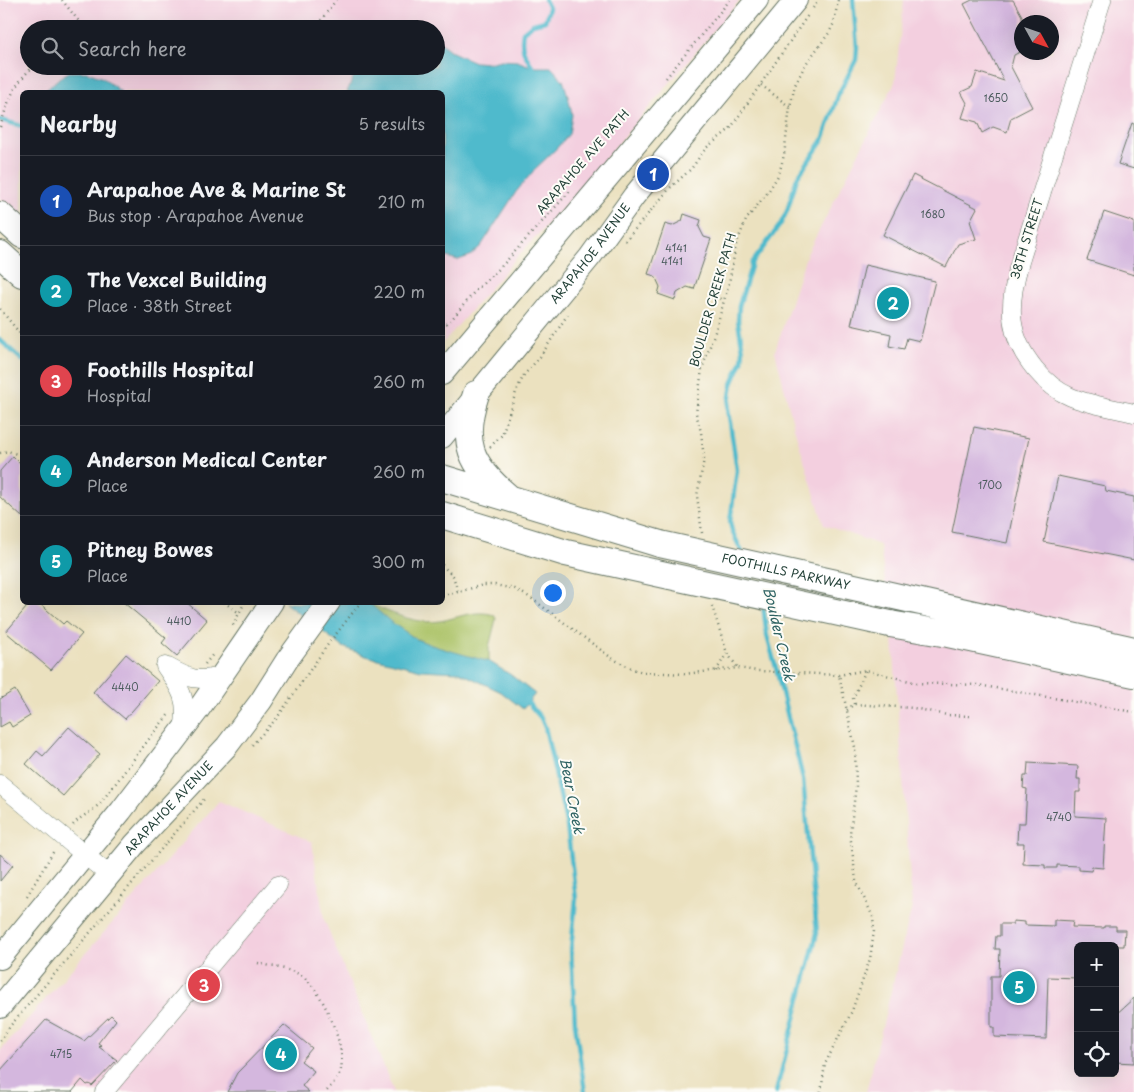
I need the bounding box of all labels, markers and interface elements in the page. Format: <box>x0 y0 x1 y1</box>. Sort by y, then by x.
north arrow <box>1014 15 1059 60</box>
search box <box>20 20 445 75</box>
icon: search <box>38 34 66 62</box>
text: Search here <box>78 34 187 62</box>
house number: 1650 <box>984 90 1008 105</box>
street label: ARAPAHOE AVE PATH <box>532 105 633 218</box>
text: Nearby <box>40 107 117 139</box>
text: 5 results <box>358 111 425 135</box>
pin: 1 <box>637 155 669 193</box>
text: Arapahoe Ave & Marine St <box>87 175 346 203</box>
text: 1 <box>52 189 60 213</box>
text: 210 m <box>377 189 425 213</box>
street label: 38TH STREET <box>1005 195 1047 281</box>
street label: ARAPAHOE AVENUE <box>545 199 634 307</box>
text: Bus stop · Arapahoe Avenue <box>87 203 304 227</box>
house number: 1680 <box>921 206 945 221</box>
street label: BOULDER CREEK PATH <box>684 231 740 369</box>
house number: 4141 <box>665 240 687 255</box>
house number: 4141 <box>661 253 683 268</box>
text: The Vexcel Building <box>87 265 267 293</box>
text: 2 <box>50 279 62 303</box>
text: 220 m <box>374 279 425 303</box>
pin: 2 <box>877 284 909 322</box>
text: Place · 38th Street <box>87 293 232 317</box>
text: Foothills Hospital <box>87 355 254 383</box>
text: 3 <box>51 369 61 393</box>
text: 260 m <box>373 369 425 393</box>
text: Hospital <box>87 383 151 407</box>
text: Anderson Medical Center <box>87 445 327 473</box>
text: 4 <box>51 459 61 483</box>
text: 260 m <box>373 459 425 483</box>
text: Place <box>87 473 128 497</box>
house number: 1700 <box>978 477 1002 492</box>
text: Pitney Bowes <box>87 535 213 563</box>
street label: FOOTHILLS PARKWAY <box>720 548 852 594</box>
text: 5 <box>51 549 61 573</box>
text: 300 m <box>371 549 425 573</box>
text: Place <box>87 563 128 587</box>
your location <box>540 580 566 606</box>
water label: Boulder Creek <box>758 585 801 684</box>
house number: 4410 <box>167 613 191 628</box>
house number: 4440 <box>111 679 139 694</box>
street label: ARAPAHOE AVENUE <box>120 756 217 858</box>
water label: Bear Creek <box>555 756 590 837</box>
house number: 4740 <box>1046 809 1072 824</box>
map controls <box>1074 942 1119 1077</box>
button: + <box>1074 942 1119 987</box>
pin: 3 <box>188 966 220 1004</box>
pin: 5 <box>1003 968 1035 1006</box>
button: − <box>1074 987 1119 1032</box>
button: locate <box>1074 1032 1119 1077</box>
pin: 4 <box>265 1035 297 1073</box>
house number: 4715 <box>50 1046 72 1061</box>

